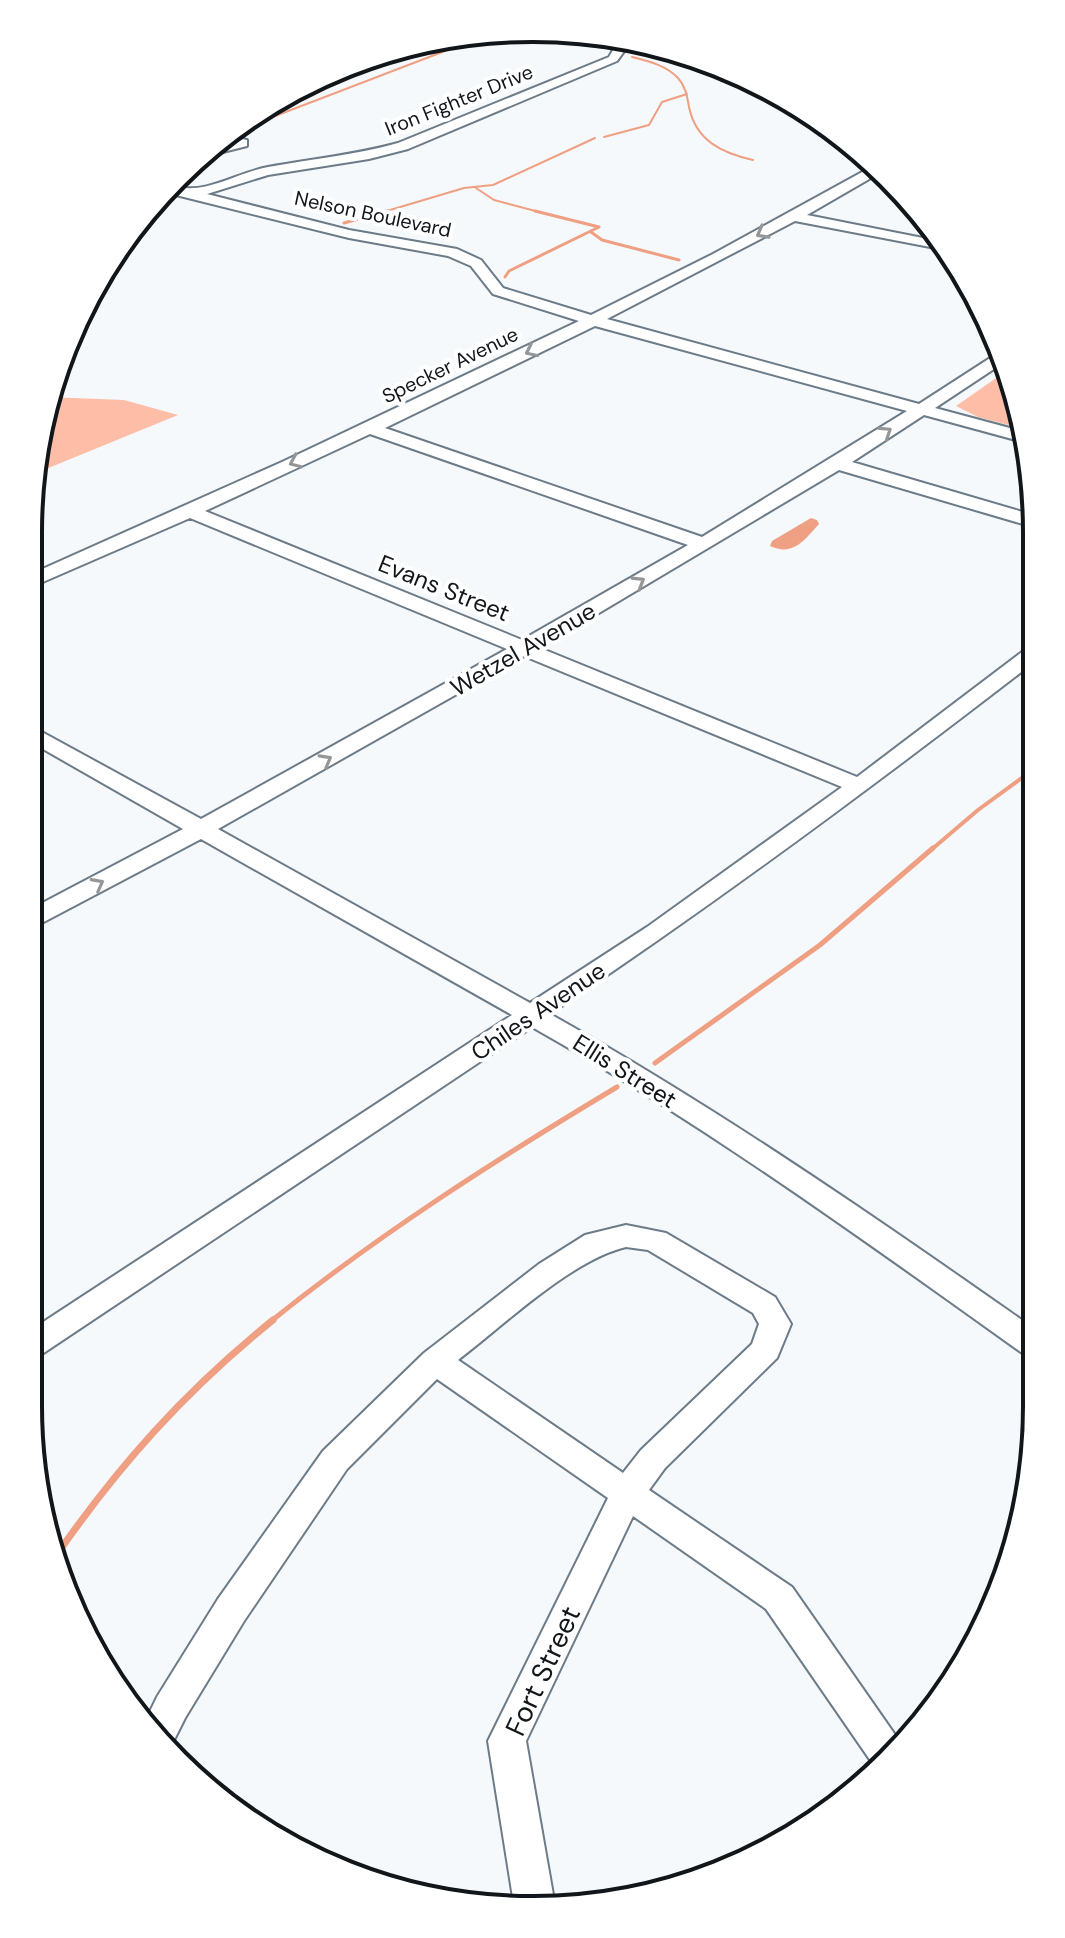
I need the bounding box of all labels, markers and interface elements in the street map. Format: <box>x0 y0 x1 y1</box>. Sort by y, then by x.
street label: Iron Fighter Drive <box>381 58 537 142</box>
street label: Nelson Boulevard <box>292 185 454 243</box>
one-way arrow <box>756 223 770 238</box>
street label: Specker Avenue <box>378 321 522 409</box>
one-way arrow <box>524 341 539 357</box>
one-way arrow <box>877 427 891 442</box>
one-way arrow <box>289 453 304 469</box>
street label: Evans Street <box>374 548 514 628</box>
one-way arrow <box>630 576 645 592</box>
street label: Wetzel Avenue <box>445 595 601 703</box>
one-way arrow <box>318 754 332 770</box>
one-way arrow <box>89 879 104 894</box>
street label: Chiles Avenue <box>465 955 611 1067</box>
street label: Ellis Street <box>567 1027 683 1115</box>
street label: Fort Street <box>497 1600 589 1742</box>

